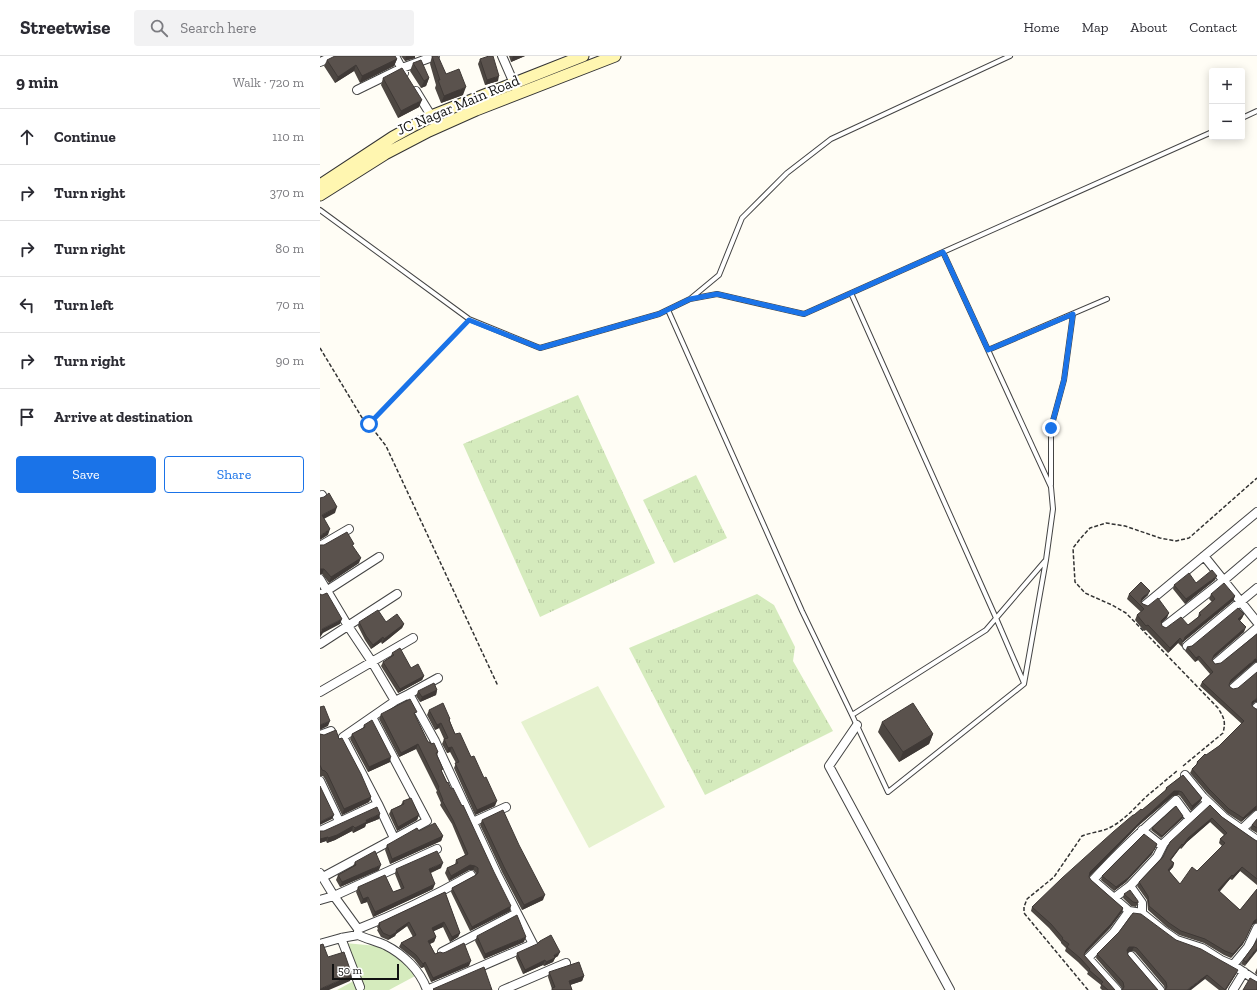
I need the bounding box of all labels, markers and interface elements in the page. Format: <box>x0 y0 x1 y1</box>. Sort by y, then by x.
search box <box>134 10 414 46</box>
text: Streetwise <box>20 16 110 39</box>
icon: search <box>148 17 170 39</box>
text: Search here <box>180 19 256 37</box>
text: Home <box>1024 19 1060 36</box>
text: Map <box>1082 19 1108 36</box>
text: About <box>1130 19 1167 36</box>
text: Contact <box>1189 19 1237 36</box>
map controls <box>1209 68 1245 140</box>
button: + <box>1209 68 1245 104</box>
street label: JC Nagar Main Road <box>394 71 523 139</box>
text: 9 min <box>16 72 58 92</box>
text: Walk · 720 m <box>233 75 304 90</box>
button: − <box>1209 104 1245 140</box>
icon: ahead <box>16 126 38 148</box>
text: Continue <box>54 128 116 146</box>
text: 110 m <box>272 129 304 144</box>
icon: right <box>16 182 38 204</box>
text: Turn right <box>54 184 125 202</box>
text: 370 m <box>270 185 304 200</box>
icon: right <box>16 238 38 260</box>
text: Turn right <box>54 240 125 258</box>
text: 80 m <box>275 241 304 256</box>
icon: left <box>16 294 38 316</box>
text: Turn left <box>54 296 114 314</box>
text: 70 m <box>276 297 304 312</box>
icon: right <box>16 350 38 372</box>
text: Turn right <box>54 352 125 370</box>
text: 90 m <box>275 353 304 368</box>
icon: arrive <box>16 406 38 428</box>
text: Arrive at destination <box>54 408 193 426</box>
route start <box>360 415 378 433</box>
route end <box>1042 419 1060 437</box>
button: Save <box>16 456 156 493</box>
button: Share <box>164 456 304 493</box>
scale bar <box>332 962 399 981</box>
text: 50 m <box>338 964 362 977</box>

